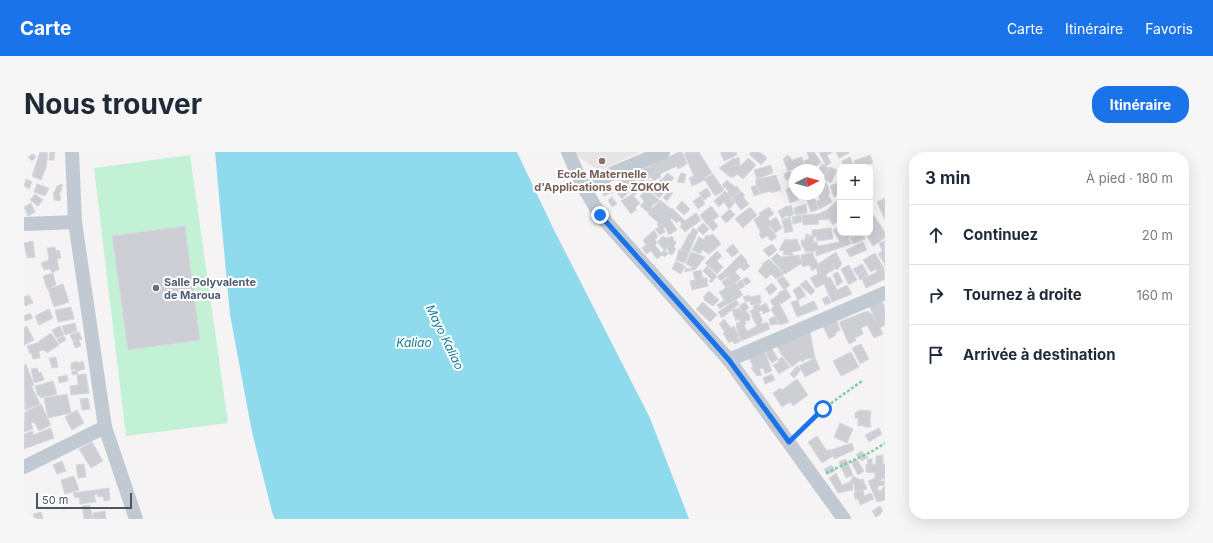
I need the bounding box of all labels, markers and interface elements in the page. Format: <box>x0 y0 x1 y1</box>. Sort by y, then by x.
text: Carte <box>20 17 71 40</box>
text: Carte <box>1007 20 1043 37</box>
text: Itinéraire <box>1065 20 1123 37</box>
text: Favoris <box>1145 20 1193 37</box>
button: Itinéraire <box>1092 86 1189 123</box>
text: Nous trouver <box>24 87 202 121</box>
marker: Ecole Maternelle d'Applications de ZOKOK <box>597 156 607 166</box>
north arrow <box>789 164 825 200</box>
map controls <box>837 164 873 236</box>
button: + <box>837 164 873 200</box>
place label: Ecole Maternelle d'Applications de ZOKOK <box>534 167 670 194</box>
text: 3 min <box>925 168 971 188</box>
text: À pied · 180 m <box>1086 170 1173 186</box>
button: − <box>837 200 873 236</box>
route end <box>591 206 609 224</box>
icon: ahead <box>925 224 947 246</box>
text: Continuez <box>963 225 1038 244</box>
text: 20 m <box>1142 227 1173 243</box>
place label: Salle Polyvalente de Maroua <box>164 275 256 302</box>
marker: Salle Polyvalente de Maroua <box>151 283 161 293</box>
icon: right <box>925 284 947 306</box>
text: Tournez à droite <box>963 285 1082 304</box>
text: 160 m <box>1136 287 1173 303</box>
water label: Mayo Kaliao <box>423 302 467 372</box>
water label: Kaliao <box>396 335 432 350</box>
icon: arrive <box>925 344 947 366</box>
text: Arrivée à destination <box>963 345 1116 364</box>
route start <box>814 400 832 418</box>
scale bar <box>36 491 132 510</box>
text: 50 m <box>42 493 68 507</box>

